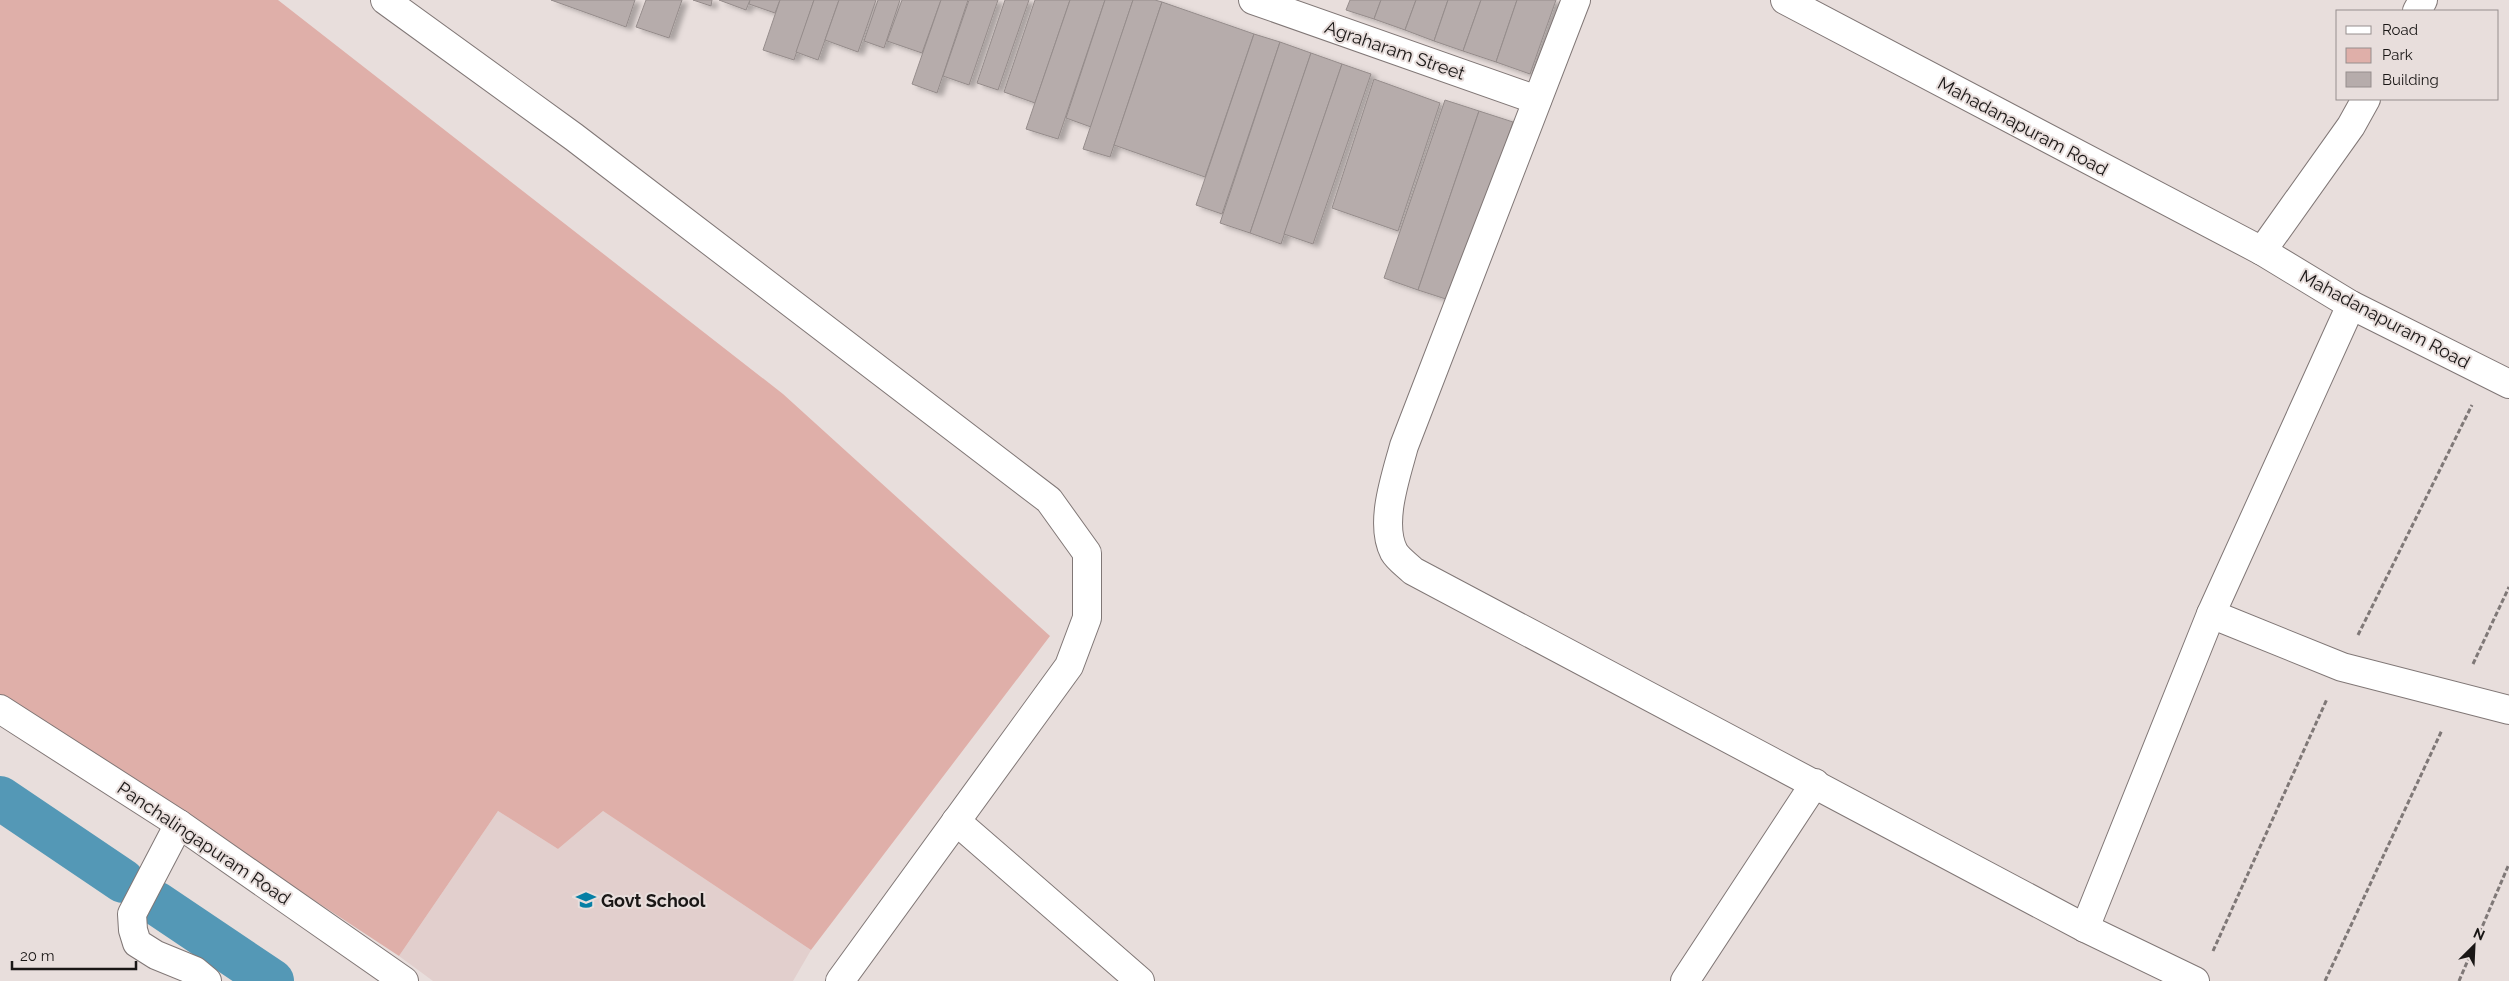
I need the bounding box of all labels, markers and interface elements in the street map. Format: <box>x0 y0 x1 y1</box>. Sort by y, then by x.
legend <box>2336 10 2499 100</box>
street label: Agraharam Street <box>1322 16 1468 84</box>
text: Road <box>2382 21 2418 39</box>
text: Park <box>2382 46 2413 64</box>
text: Building <box>2382 71 2439 89</box>
street label: Mahadanapuram Road <box>1934 72 2112 180</box>
street label: Mahadanapuram Road <box>2296 265 2474 373</box>
street label: Panchalingapuram Road <box>114 777 294 909</box>
school or university icon: Govt School <box>575 889 597 911</box>
place label: Govt School <box>601 890 706 911</box>
north arrow <box>2449 921 2499 971</box>
text: N <box>2471 925 2487 944</box>
scale bar <box>12 938 136 970</box>
text: 20 m <box>20 947 55 965</box>

